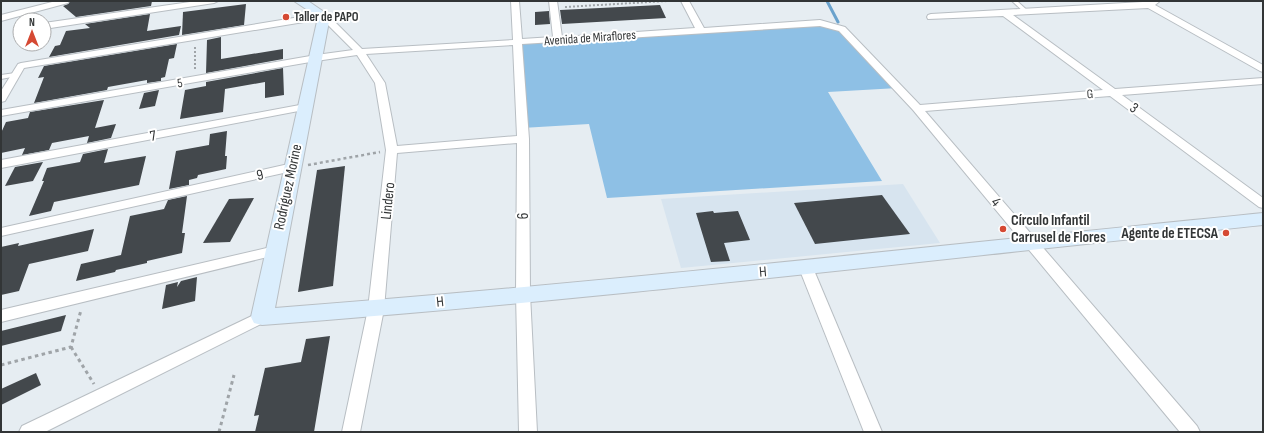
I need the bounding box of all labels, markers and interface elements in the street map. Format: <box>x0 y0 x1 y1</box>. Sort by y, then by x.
place label: Taller de PAPO <box>294 9 359 25</box>
north arrow <box>12 12 52 52</box>
marker: Taller de PAPO <box>281 12 291 22</box>
text: N <box>29 16 35 29</box>
street label: Avenida de Miraflores <box>543 27 637 49</box>
street label: 5 <box>176 75 184 91</box>
street label: G <box>1086 86 1094 102</box>
street label: 3 <box>1126 99 1142 117</box>
street label: 7 <box>148 126 158 146</box>
street label: Rodríguez Morine <box>270 142 306 232</box>
street label: 9 <box>255 165 265 185</box>
street label: Lindero <box>377 181 399 221</box>
street label: 4 <box>987 193 1005 211</box>
place label: Círculo Infantil Carrusel de Flores <box>1011 211 1106 247</box>
street label: 6 <box>514 213 533 219</box>
marker: Círculo Infantil Carrusel de Flores <box>998 224 1008 234</box>
place label: Agente de ETECSA <box>1120 224 1219 243</box>
marker: Agente de ETECSA <box>1221 228 1231 238</box>
street label: H <box>758 262 768 282</box>
street label: H <box>435 292 445 312</box>

